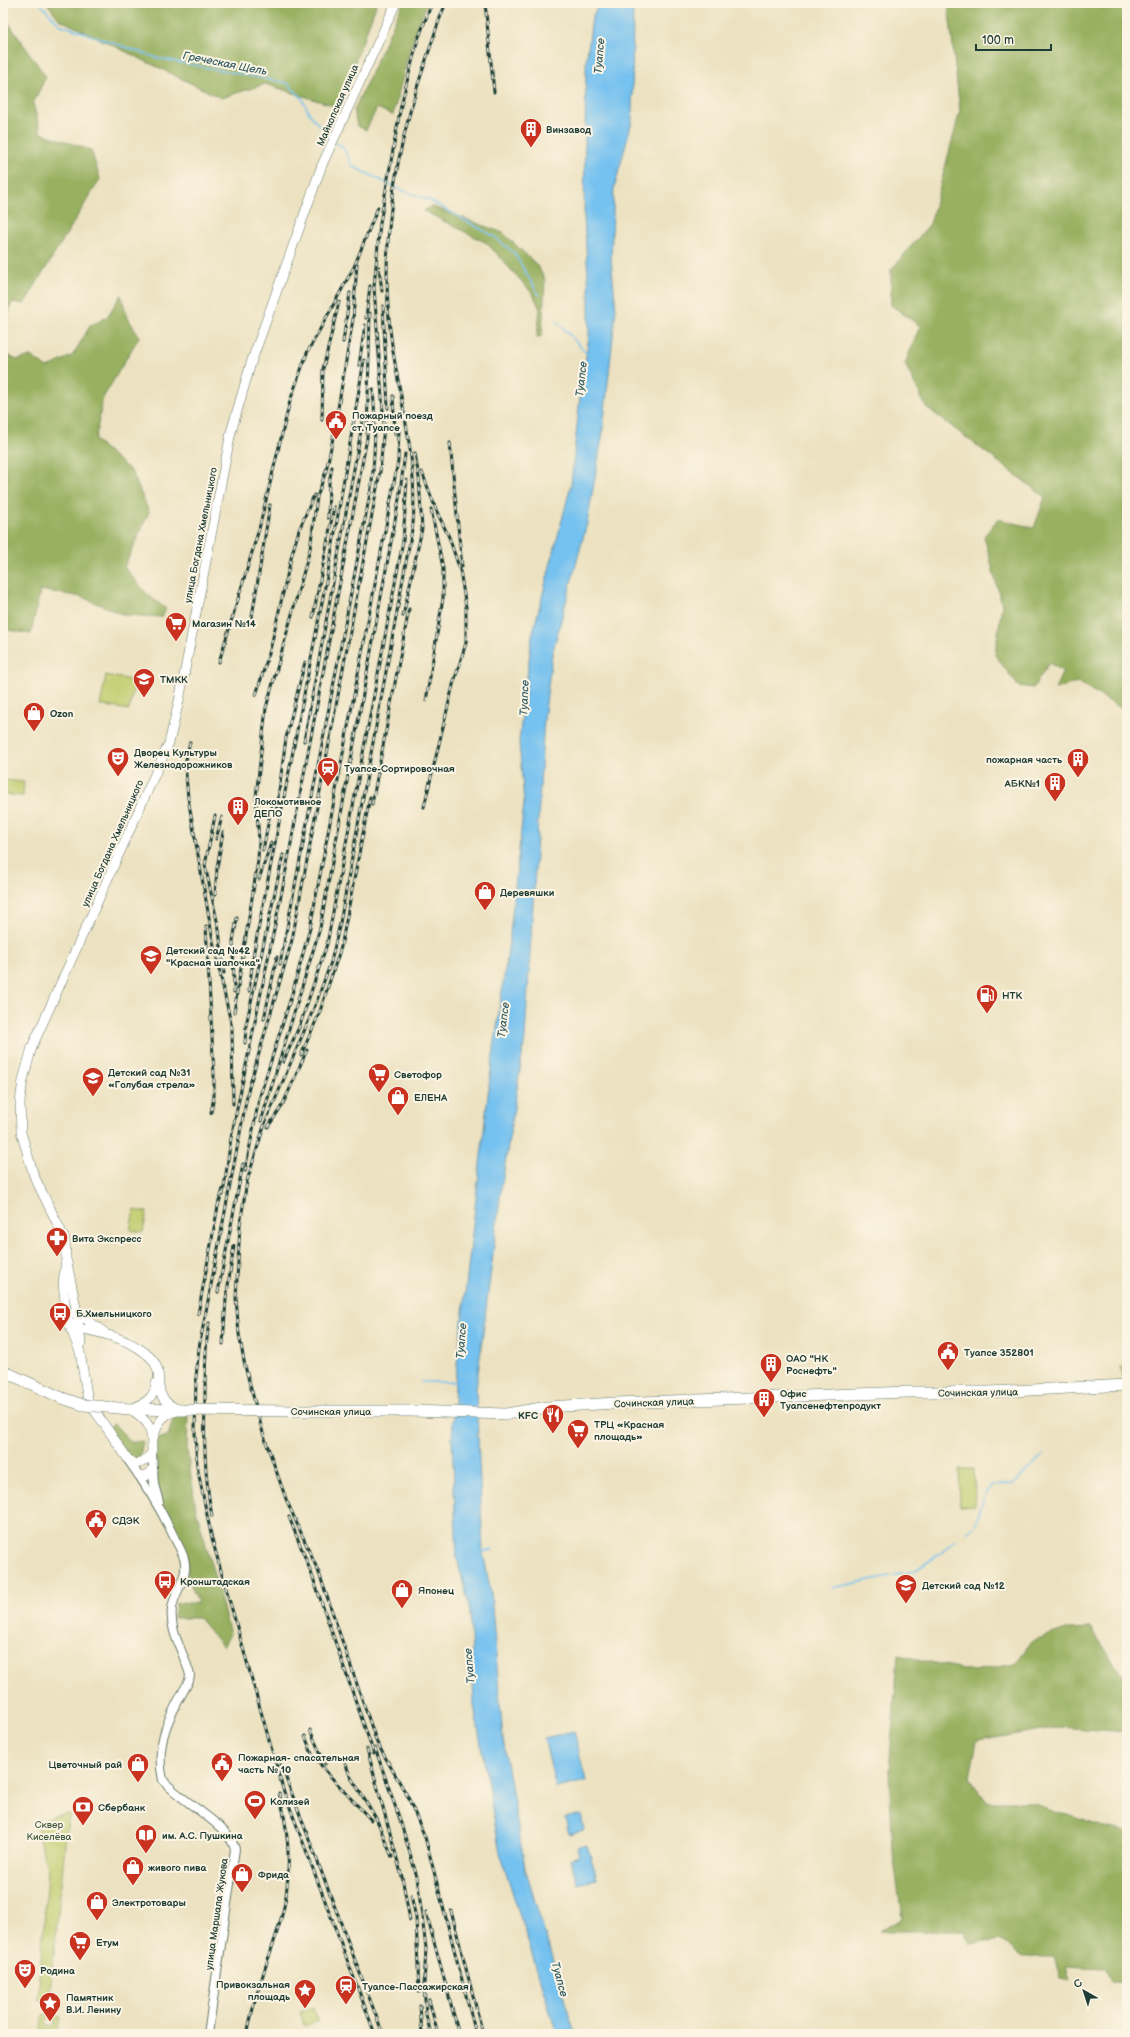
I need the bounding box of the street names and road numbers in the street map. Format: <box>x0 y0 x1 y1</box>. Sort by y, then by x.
street label: Майкопская улица <box>315 63 361 148</box>
street label: улица Богдана Хмельницкого <box>182 466 220 604</box>
street label: улица Богдана Хмельницкого <box>79 778 146 909</box>
street label: Сочинская улица <box>938 1386 1018 1400</box>
street label: Сочинская улица <box>614 1396 694 1410</box>
street label: Сочинская улица <box>291 1406 371 1418</box>
street label: улица Маршала Жукова <box>203 1857 231 1971</box>

